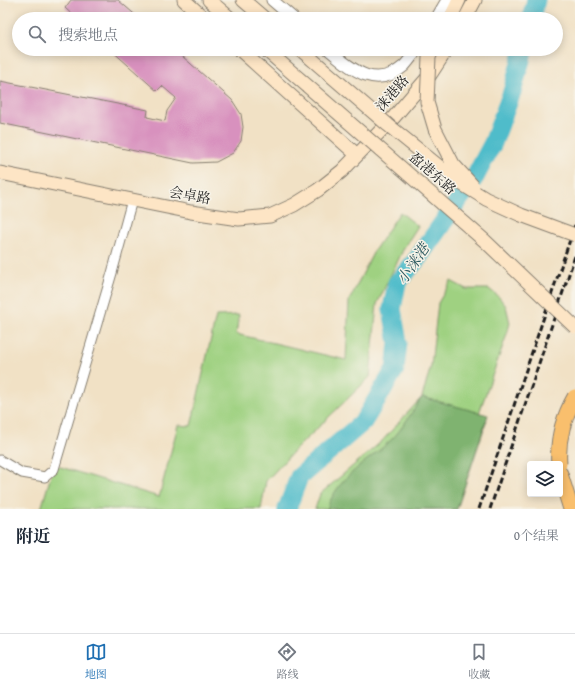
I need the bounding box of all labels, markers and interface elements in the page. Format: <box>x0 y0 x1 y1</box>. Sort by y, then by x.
search box <box>12 12 563 56</box>
icon: search <box>26 23 48 45</box>
text: 搜索地点 <box>58 24 118 45</box>
street label: 涞港路 <box>371 71 413 115</box>
street label: 盈港东路 <box>405 147 461 199</box>
street label: 会卓路 <box>168 182 212 208</box>
water label: 小涞港 <box>391 238 435 288</box>
map controls <box>527 461 563 497</box>
button: layers <box>527 461 563 497</box>
text: 附近 <box>16 523 50 548</box>
text: 0个结果 <box>514 526 559 545</box>
tab: 地图 <box>85 641 107 682</box>
tab: 路线 <box>276 641 298 682</box>
tab: 收藏 <box>468 641 490 682</box>

